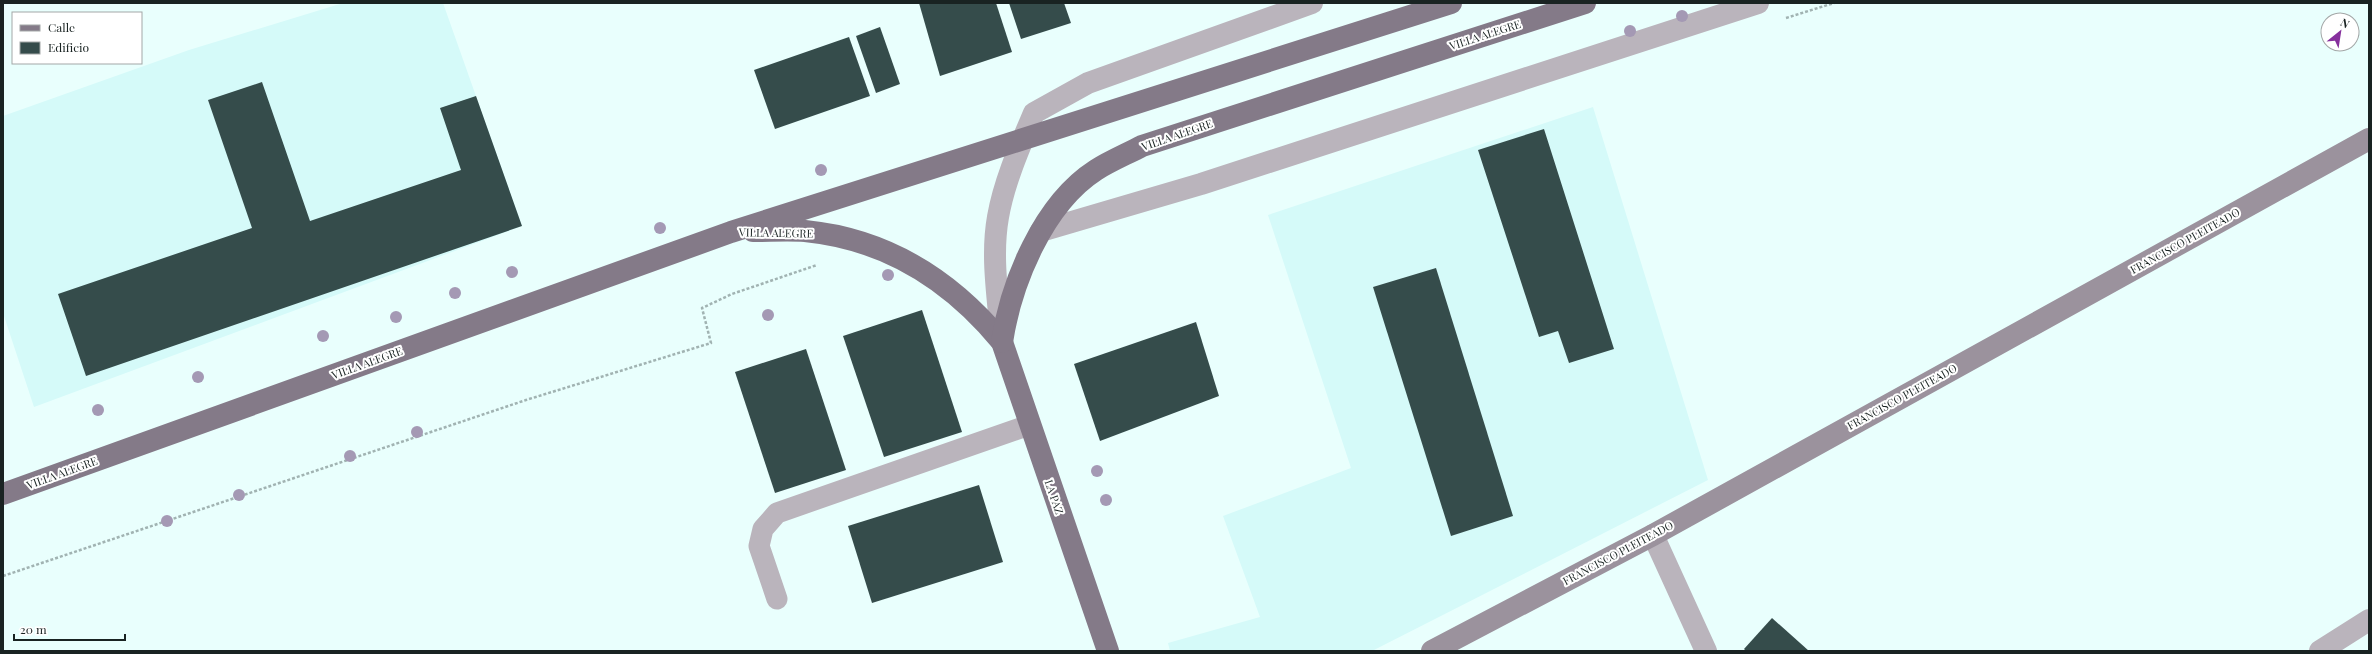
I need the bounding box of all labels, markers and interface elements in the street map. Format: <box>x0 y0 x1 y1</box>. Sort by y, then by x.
legend <box>12 12 142 64</box>
north arrow <box>2320 12 2360 52</box>
text: N <box>2338 14 2352 31</box>
street label: VILLA ALEGRE <box>1446 16 1523 53</box>
text: Calle <box>48 19 75 35</box>
text: Edificio <box>48 39 90 55</box>
street label: VILLA ALEGRE <box>1138 115 1215 154</box>
street label: FRANCISCO PLEITEADO <box>2127 204 2242 277</box>
street label: VILLA ALEGRE <box>738 224 814 241</box>
street label: VILLA ALEGRE <box>328 343 405 383</box>
street label: FRANCISCO PLEITEADO <box>1844 360 1959 433</box>
street label: VILLA ALEGRE <box>23 453 100 493</box>
street label: LA PAZ <box>1042 478 1068 517</box>
street label: FRANCISCO PLEITEADO <box>1560 517 1676 588</box>
scale bar <box>14 616 125 642</box>
text: 20 m <box>20 621 47 637</box>

